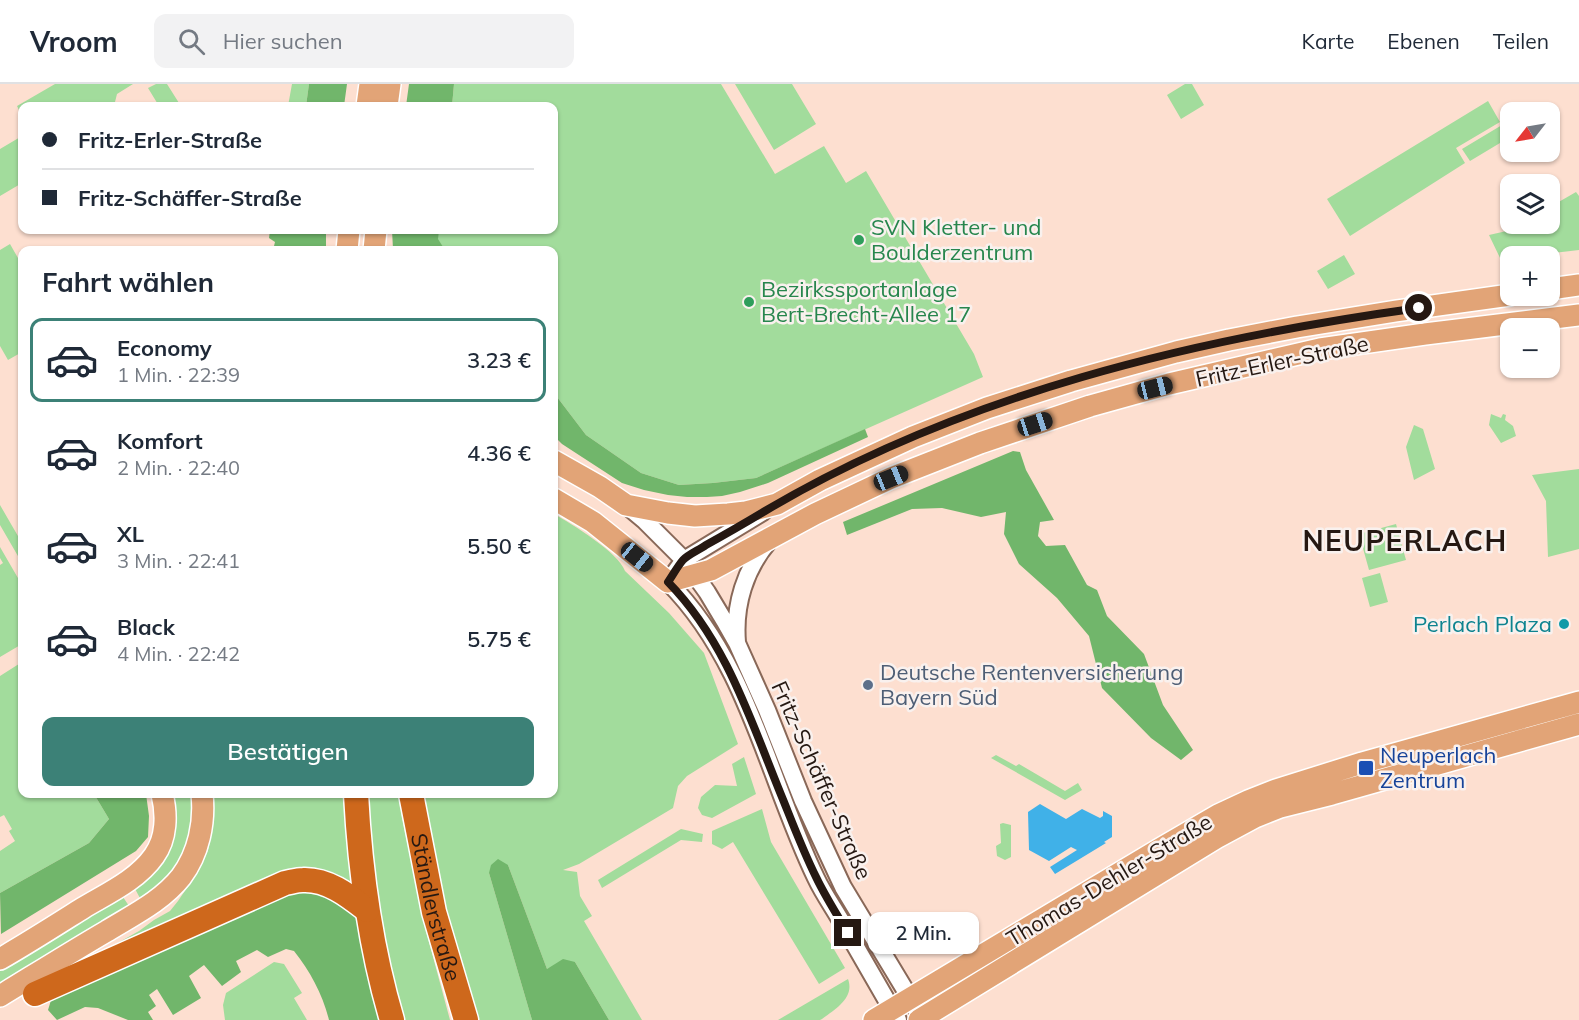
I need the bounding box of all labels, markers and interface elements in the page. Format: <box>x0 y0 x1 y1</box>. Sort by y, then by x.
search box <box>154 14 574 68</box>
text: Vroom <box>30 24 118 59</box>
icon: search <box>175 25 208 58</box>
text: Hier suchen <box>223 27 343 55</box>
text: Karte <box>1302 28 1354 54</box>
text: Ebenen <box>1387 28 1460 54</box>
text: Teilen <box>1493 28 1549 54</box>
north arrow <box>1500 102 1560 162</box>
map controls <box>1500 102 1560 378</box>
text: Fritz-Erler-Straße <box>78 126 262 154</box>
button: layers <box>1500 174 1560 234</box>
text: Fritz-Schäffer-Straße <box>78 184 302 212</box>
place label: SVN Kletter- und Boulderzentrum <box>871 213 1042 266</box>
marker: SVN Kletter- und Boulderzentrum <box>852 233 866 247</box>
button: + <box>1500 246 1560 306</box>
text: Fahrt wählen <box>42 265 214 299</box>
place label: Bezirkssportanlage Bert-Brecht-Allee 17 <box>761 275 971 328</box>
route start <box>1405 294 1432 321</box>
marker: Bezirkssportanlage Bert-Brecht-Allee 17 <box>742 295 756 309</box>
button: − <box>1500 318 1560 378</box>
street label: Fritz-Erler-Straße <box>1193 329 1371 393</box>
icon: car <box>45 333 99 387</box>
text: Economy <box>117 334 212 362</box>
text: 3.23 € <box>467 346 531 374</box>
text: 1 Min. · 22:39 <box>117 362 240 387</box>
car <box>1135 375 1175 401</box>
car <box>1015 410 1055 438</box>
icon: car <box>45 426 99 480</box>
text: Komfort <box>117 427 203 455</box>
text: 4.36 € <box>467 439 531 467</box>
text: 2 Min. · 22:40 <box>117 455 240 480</box>
car <box>871 463 911 493</box>
icon: car <box>45 519 99 573</box>
text: XL <box>117 520 144 548</box>
district label: NEUPERLACH <box>1302 523 1508 558</box>
text: 5.50 € <box>467 532 531 560</box>
car <box>617 539 657 575</box>
text: 3 Min. · 22:41 <box>117 548 240 573</box>
place label: Perlach Plaza <box>1413 610 1552 638</box>
icon: car <box>45 612 99 666</box>
text: Black <box>117 613 175 641</box>
marker: Perlach Plaza <box>1557 617 1571 631</box>
text: 5.75 € <box>467 625 531 653</box>
text: 4 Min. · 22:42 <box>117 641 240 666</box>
place label: Deutsche Rentenversicherung Bayern Süd <box>880 658 1183 711</box>
street label: Fritz-Schäffer-Straße <box>766 676 878 884</box>
marker: Deutsche Rentenversicherung Bayern Süd <box>861 678 875 692</box>
button: Bestätigen <box>42 717 534 786</box>
place label: Neuperlach Zentrum <box>1380 741 1496 794</box>
marker: Neuperlach Zentrum <box>1357 759 1375 777</box>
street label: Thomas-Dehler-Straße <box>1001 808 1217 952</box>
street label: Ständlerstraße <box>405 831 468 984</box>
callout: 2 Min. <box>869 912 980 954</box>
route end <box>834 919 861 946</box>
text: 2 Min. <box>895 920 952 945</box>

